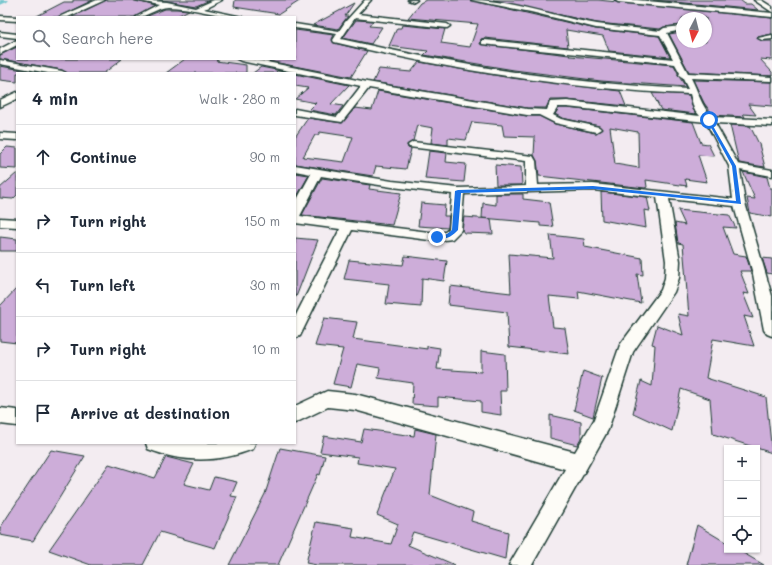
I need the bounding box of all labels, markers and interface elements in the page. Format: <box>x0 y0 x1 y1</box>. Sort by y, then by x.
north arrow <box>676 12 712 48</box>
search box <box>16 16 296 60</box>
icon: search <box>30 27 52 49</box>
text: Search here <box>62 28 153 48</box>
text: 4 min <box>32 87 78 109</box>
text: Walk · 280 m <box>199 90 280 107</box>
route start <box>700 111 718 129</box>
icon: ahead <box>32 146 54 168</box>
text: Continue <box>70 147 137 167</box>
text: 90 m <box>250 148 280 165</box>
icon: right <box>32 210 54 232</box>
text: Turn right <box>70 211 147 231</box>
text: 150 m <box>244 212 280 229</box>
route end <box>428 228 446 246</box>
icon: left <box>32 274 54 296</box>
text: Turn left <box>70 275 135 295</box>
text: 30 m <box>250 276 280 293</box>
icon: right <box>32 338 54 360</box>
text: Turn right <box>70 339 147 359</box>
text: 10 m <box>252 340 280 357</box>
icon: arrive <box>32 402 54 424</box>
text: Arrive at destination <box>70 403 230 423</box>
map controls <box>724 445 760 553</box>
button: + <box>724 445 760 481</box>
button: − <box>724 481 760 517</box>
button: locate <box>724 517 760 553</box>

